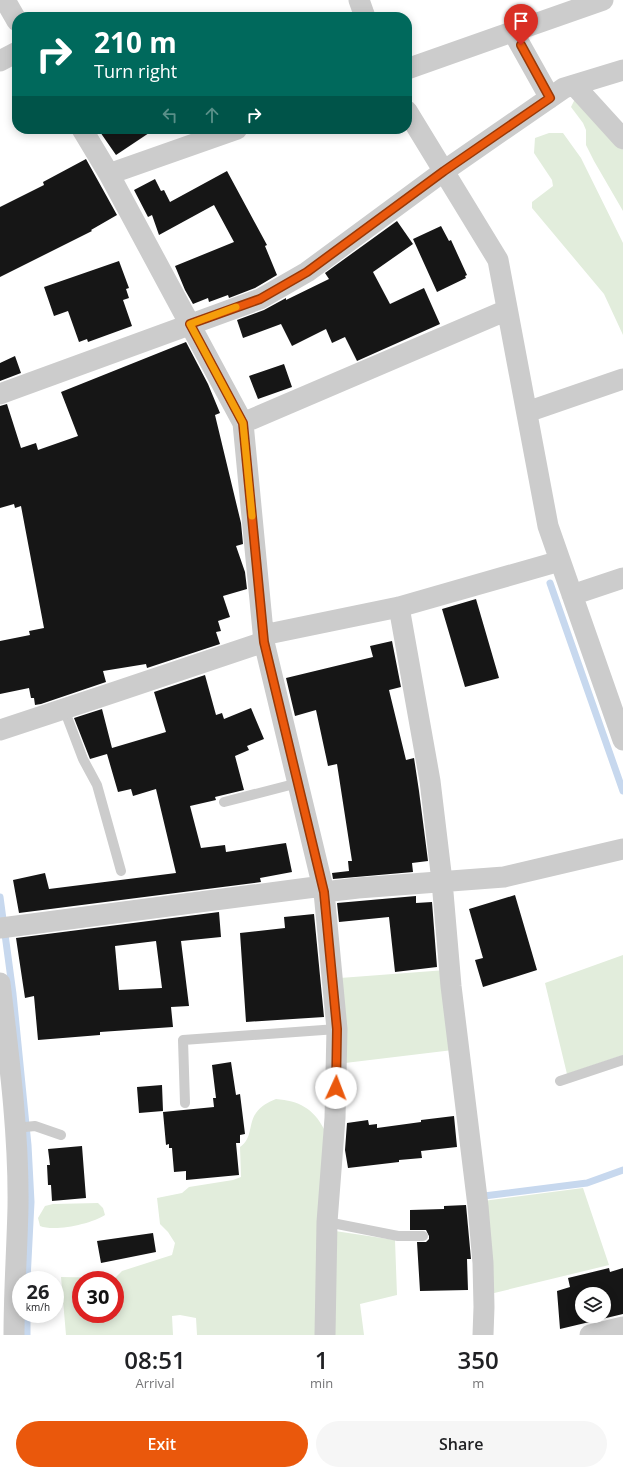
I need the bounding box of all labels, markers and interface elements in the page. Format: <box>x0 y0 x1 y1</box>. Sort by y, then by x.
pin <box>504 4 538 45</box>
icon: arrive <box>510 10 532 32</box>
text: 210 m <box>94 23 177 61</box>
icon: right <box>28 28 80 80</box>
text: Turn right <box>94 59 177 83</box>
icon: left <box>159 104 181 126</box>
icon: ahead <box>201 104 223 126</box>
icon: right <box>243 104 265 126</box>
position arrow <box>315 1067 357 1109</box>
speed limit sign: 30 <box>72 1271 124 1323</box>
text: 26 <box>27 1278 49 1305</box>
map controls <box>575 1287 611 1323</box>
button: layers <box>575 1287 611 1323</box>
text: km/h <box>26 1300 50 1314</box>
text: 08:51 <box>124 1343 186 1376</box>
text: 1 <box>315 1343 329 1376</box>
text: 350 <box>458 1343 499 1376</box>
text: Arrival <box>135 1374 175 1392</box>
text: min <box>310 1374 333 1392</box>
text: m <box>472 1374 484 1392</box>
button: Exit <box>16 1421 308 1467</box>
button: Share <box>316 1421 607 1467</box>

